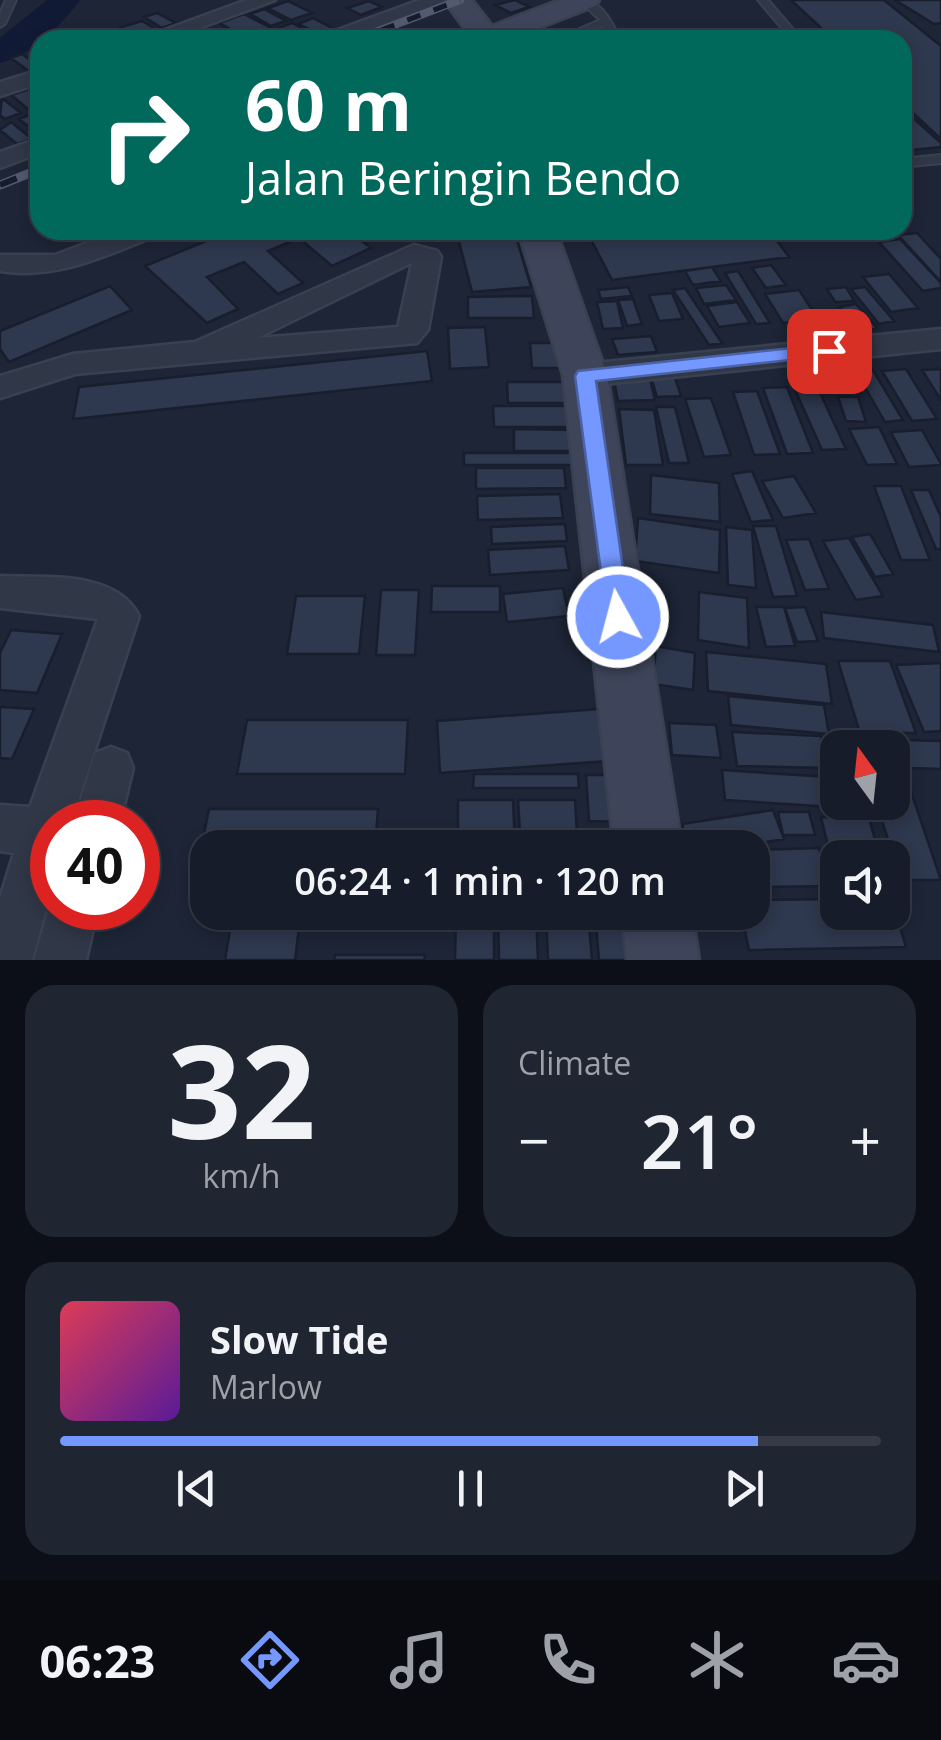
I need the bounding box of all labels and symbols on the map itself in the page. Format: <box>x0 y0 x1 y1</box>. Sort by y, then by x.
pin <box>787 309 872 394</box>
position arrow <box>566 565 670 669</box>
north arrow <box>820 730 910 820</box>
speed limit sign: 40 <box>30 800 160 930</box>

